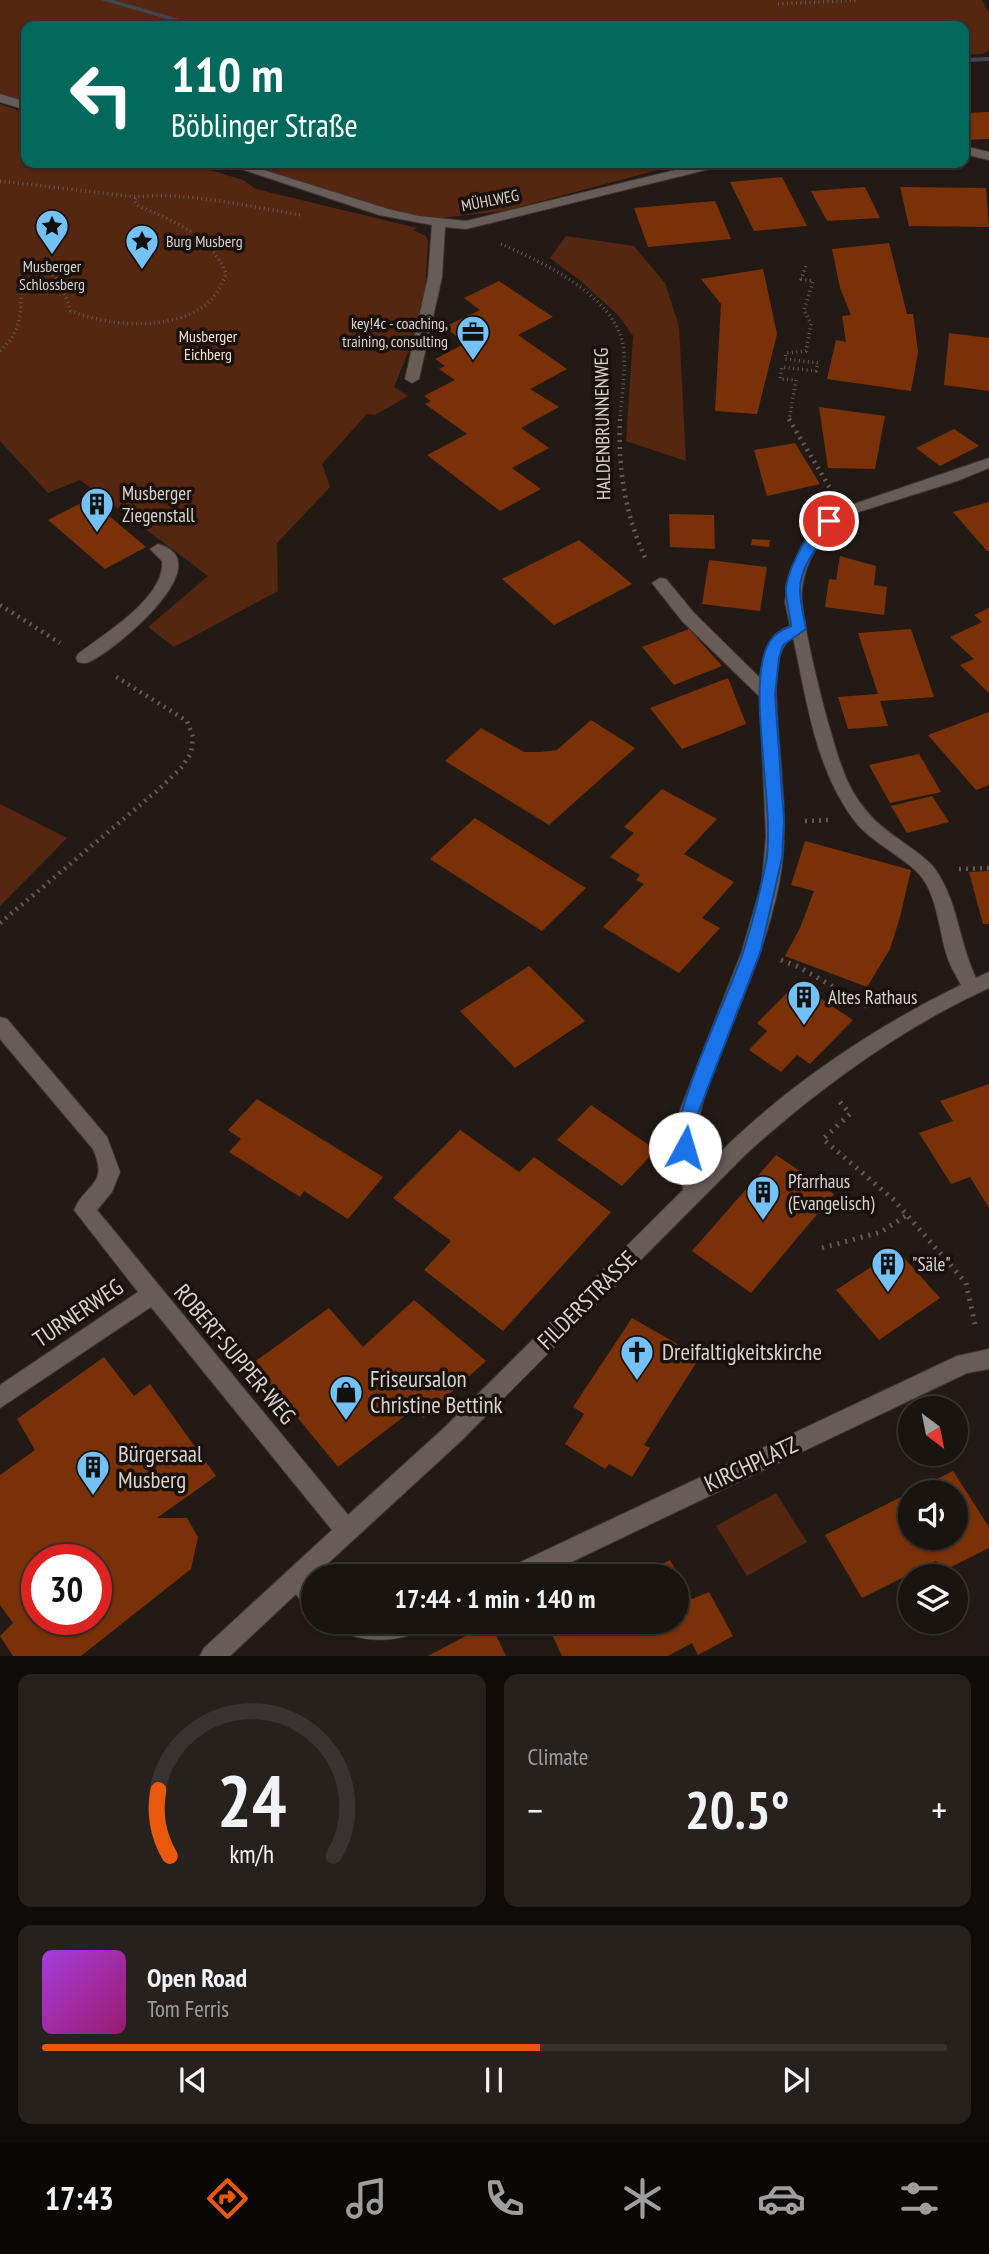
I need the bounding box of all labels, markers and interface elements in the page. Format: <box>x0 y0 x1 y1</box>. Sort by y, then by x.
text: 110 m <box>171 42 284 106</box>
icon: left <box>56 49 147 140</box>
text: Böblinger Straße <box>171 104 358 146</box>
street label: MÜHLWEG <box>459 185 521 215</box>
place icon: Musberger Schlossberg <box>33 207 71 256</box>
place icon: Burg Musberg <box>123 222 161 271</box>
place label: Burg Musberg <box>166 231 243 251</box>
place label: Musberger Schlossberg <box>19 256 85 294</box>
place label: key!4c - coaching, training, consulting <box>342 313 448 351</box>
office icon: key!4c - coaching, training, consulting <box>454 313 492 362</box>
park label: Musberger Eichberg <box>179 326 238 364</box>
street label: HALDENBRUNNENWEG <box>589 348 615 500</box>
place label: Musberger Ziegenstall <box>122 481 195 527</box>
building icon: Musberger Ziegenstall <box>78 485 116 534</box>
pin <box>799 491 859 551</box>
icon: arrive <box>810 502 848 540</box>
building icon: Altes Rathaus <box>785 978 823 1027</box>
place label: Altes Rathaus <box>828 985 917 1009</box>
position arrow <box>648 1111 722 1185</box>
place label: Pfarrhaus (Evangelisch) <box>788 1169 875 1215</box>
building icon: Pfarrhaus (Evangelisch) <box>744 1173 782 1222</box>
street label: FILDERSTRASSE <box>531 1244 642 1355</box>
building icon: "Säle" <box>869 1245 907 1294</box>
place label: "Säle" <box>912 1252 951 1276</box>
street label: TURNERWEG <box>27 1272 128 1353</box>
street label: ROBERT-SUPPER-WEG <box>168 1278 302 1430</box>
church icon: Dreifaltigkeitskirche <box>618 1333 656 1382</box>
place label: Dreifaltigkeitskirche <box>662 1337 822 1366</box>
place label: Friseursalon Christine Bettink <box>370 1364 503 1419</box>
shop icon: Friseursalon Christine Bettink <box>327 1373 365 1422</box>
north arrow <box>898 1396 968 1466</box>
map controls <box>898 1396 968 1634</box>
street label: KIRCHPLATZ <box>700 1429 802 1498</box>
place label: Bürgersaal Musberg <box>118 1439 203 1494</box>
building icon: Bürgersaal Musberg <box>74 1448 112 1497</box>
button: sound <box>898 1480 968 1550</box>
speed limit sign: 30 <box>21 1544 112 1635</box>
button: layers <box>898 1564 968 1634</box>
text: 17:44 · 1 min · 140 m <box>395 1582 595 1615</box>
text: Climate <box>528 1742 588 1771</box>
text: 24 <box>217 1753 287 1847</box>
text: 20.5° <box>685 1776 790 1843</box>
text: − <box>528 1785 543 1834</box>
text: + <box>931 1785 947 1834</box>
text: km/h <box>230 1838 274 1870</box>
text: Open Road <box>147 1961 247 1994</box>
text: Tom Ferris <box>147 1994 229 2023</box>
icon: previous <box>174 2061 212 2099</box>
icon: pause <box>475 2061 513 2099</box>
icon: next <box>777 2061 815 2099</box>
icon: directions <box>203 2174 252 2223</box>
icon: music <box>342 2174 391 2223</box>
icon: phone <box>480 2174 529 2223</box>
icon: climate <box>618 2174 667 2223</box>
icon: car <box>757 2174 806 2223</box>
icon: filters <box>895 2174 944 2223</box>
text: 17:43 <box>45 2177 114 2219</box>

